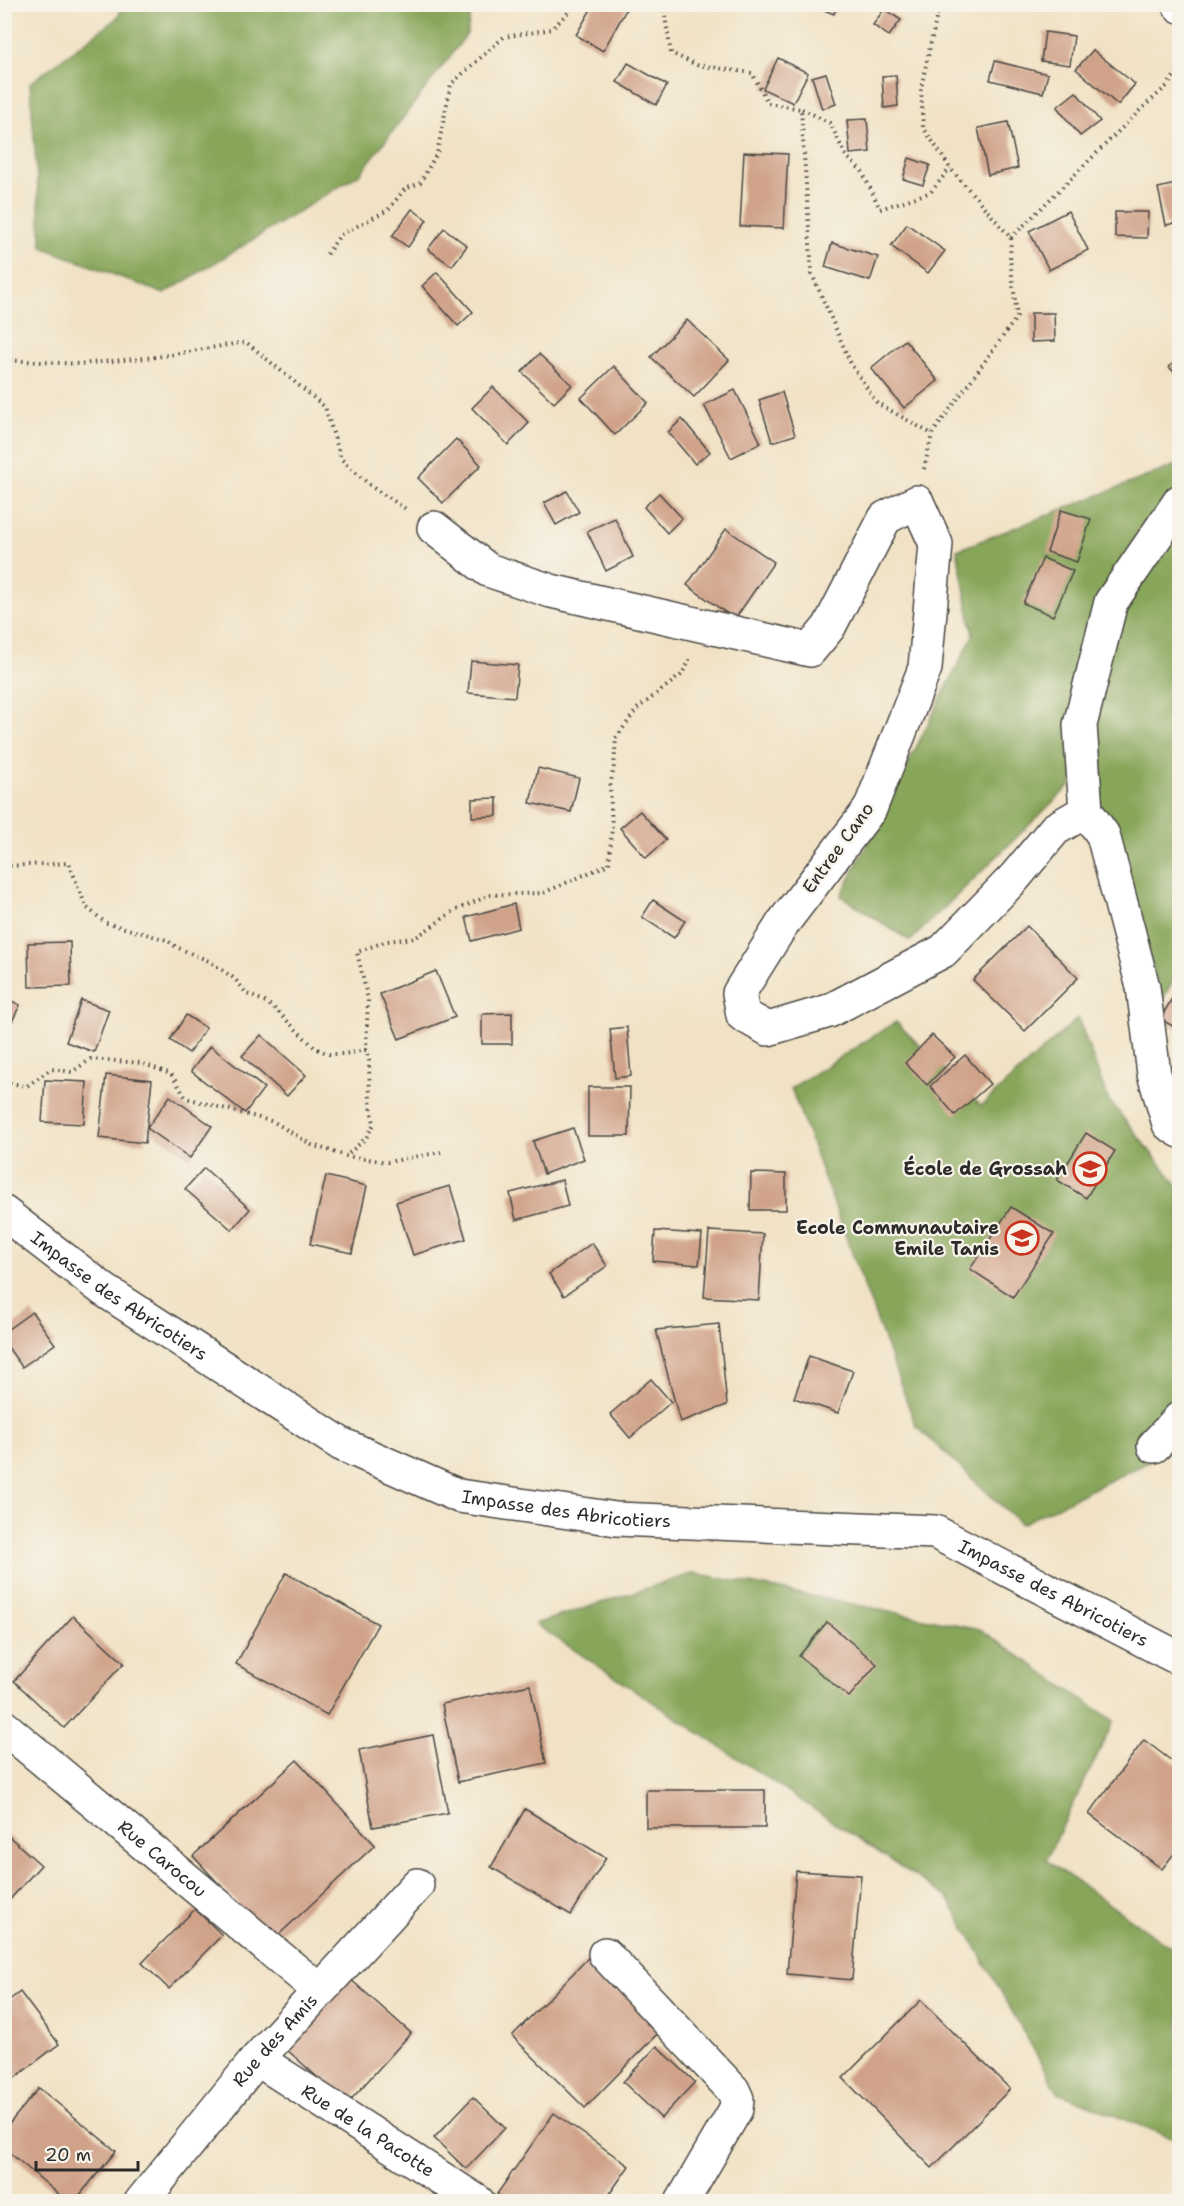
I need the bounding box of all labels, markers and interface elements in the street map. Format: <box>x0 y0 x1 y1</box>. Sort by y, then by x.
street label: Entree Cano <box>797 798 879 898</box>
school or university icon: École de Grossah <box>1072 1151 1108 1187</box>
place label: École de Grossah <box>903 1155 1067 1181</box>
place label: Ecole Communautaire Emile Tanis <box>796 1216 999 1261</box>
school or university icon: Ecole Communautaire Emile Tanis <box>1004 1220 1040 1256</box>
street label: Impasse des Abricotiers <box>26 1226 212 1366</box>
street label: Impasse des Abricotiers <box>460 1485 671 1533</box>
street label: Impasse des Abricotiers <box>954 1534 1152 1652</box>
street label: Rue Carocou <box>113 1815 212 1903</box>
street label: Rue des Amis <box>227 1989 323 2092</box>
street label: Rue de la Pacotte <box>297 2079 439 2183</box>
scale bar <box>36 2134 138 2172</box>
text: 20 m <box>45 2143 91 2167</box>

